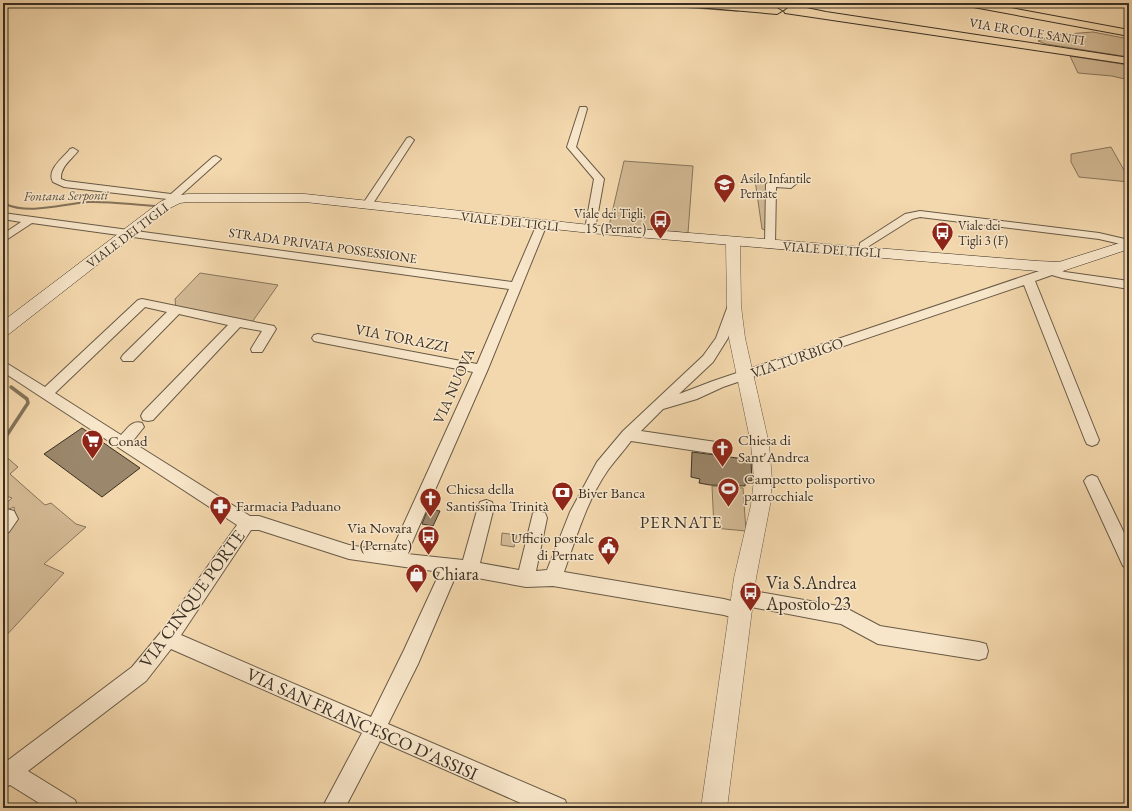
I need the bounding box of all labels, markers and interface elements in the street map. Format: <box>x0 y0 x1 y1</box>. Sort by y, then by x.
street label: VIA ERCOLE SANTI <box>968 14 1086 49</box>
place label: Asilo Infantile Pernate <box>739 170 811 202</box>
school or university icon: Asilo Infantile Pernate <box>712 172 738 205</box>
water label: Fontana Serponti <box>23 186 110 205</box>
street label: VIALE DEI TIGLI <box>83 199 172 272</box>
place label: Viale dei Tigli, 15 (Pernate) <box>574 205 646 237</box>
bus stop icon: Viale dei Tigli, 15 (Pernate) <box>648 207 674 240</box>
street label: VIALE DEI TIGLI <box>460 208 560 235</box>
place label: Viale dei Tigli 3 (F) <box>958 217 1008 249</box>
bus stop icon: Viale dei Tigli 3 (F) <box>930 219 956 252</box>
street label: STRADA PRIVATA POSSESSIONE <box>228 224 418 267</box>
street label: VIALE DEI TIGLI <box>782 238 882 261</box>
street label: VIA TORAZZI <box>354 319 450 356</box>
street label: VIA TURBIGO <box>748 333 846 382</box>
street label: VIA NUOVA <box>428 344 479 427</box>
supermarket icon: Conad <box>79 428 105 461</box>
place label: Chiesa di Sant'Andrea <box>738 430 809 466</box>
place label: Conad <box>108 431 148 450</box>
church icon: Chiesa di Sant'Andrea <box>710 436 736 469</box>
place label: Campetto polisportivo parrocchiale <box>744 469 875 505</box>
sports icon: Campetto polisportivo parrocchiale <box>716 475 742 508</box>
place label: Chiesa della Santissima Trinità <box>446 479 549 515</box>
bank icon: Biver Banca <box>550 480 576 513</box>
place label: Biver Banca <box>578 483 645 502</box>
church icon: Chiesa della Santissima Trinità <box>417 485 443 518</box>
pharmacy icon: Farmacia Paduano <box>208 493 234 526</box>
place label: Farmacia Paduano <box>236 496 341 515</box>
district label: PERNATE <box>640 511 722 533</box>
place label: Via Novara 1 (Pernate) <box>347 518 412 554</box>
bus stop icon: Via Novara 1 (Pernate) <box>415 524 441 557</box>
street label: VIA CINQUE PORTE <box>134 525 249 672</box>
place label: Ufficio postale di Pernate <box>511 528 594 564</box>
public building icon: Ufficio postale di Pernate <box>596 534 622 567</box>
shop icon: Chiara <box>404 561 430 594</box>
place label: Chiara <box>432 562 480 585</box>
place label: Via S.Andrea Apostolo 23 <box>765 571 858 615</box>
bus stop icon: Via S.Andrea Apostolo 23 <box>737 580 763 613</box>
street label: VIA SAN FRANCESCO D'ASSISI <box>243 662 481 785</box>

